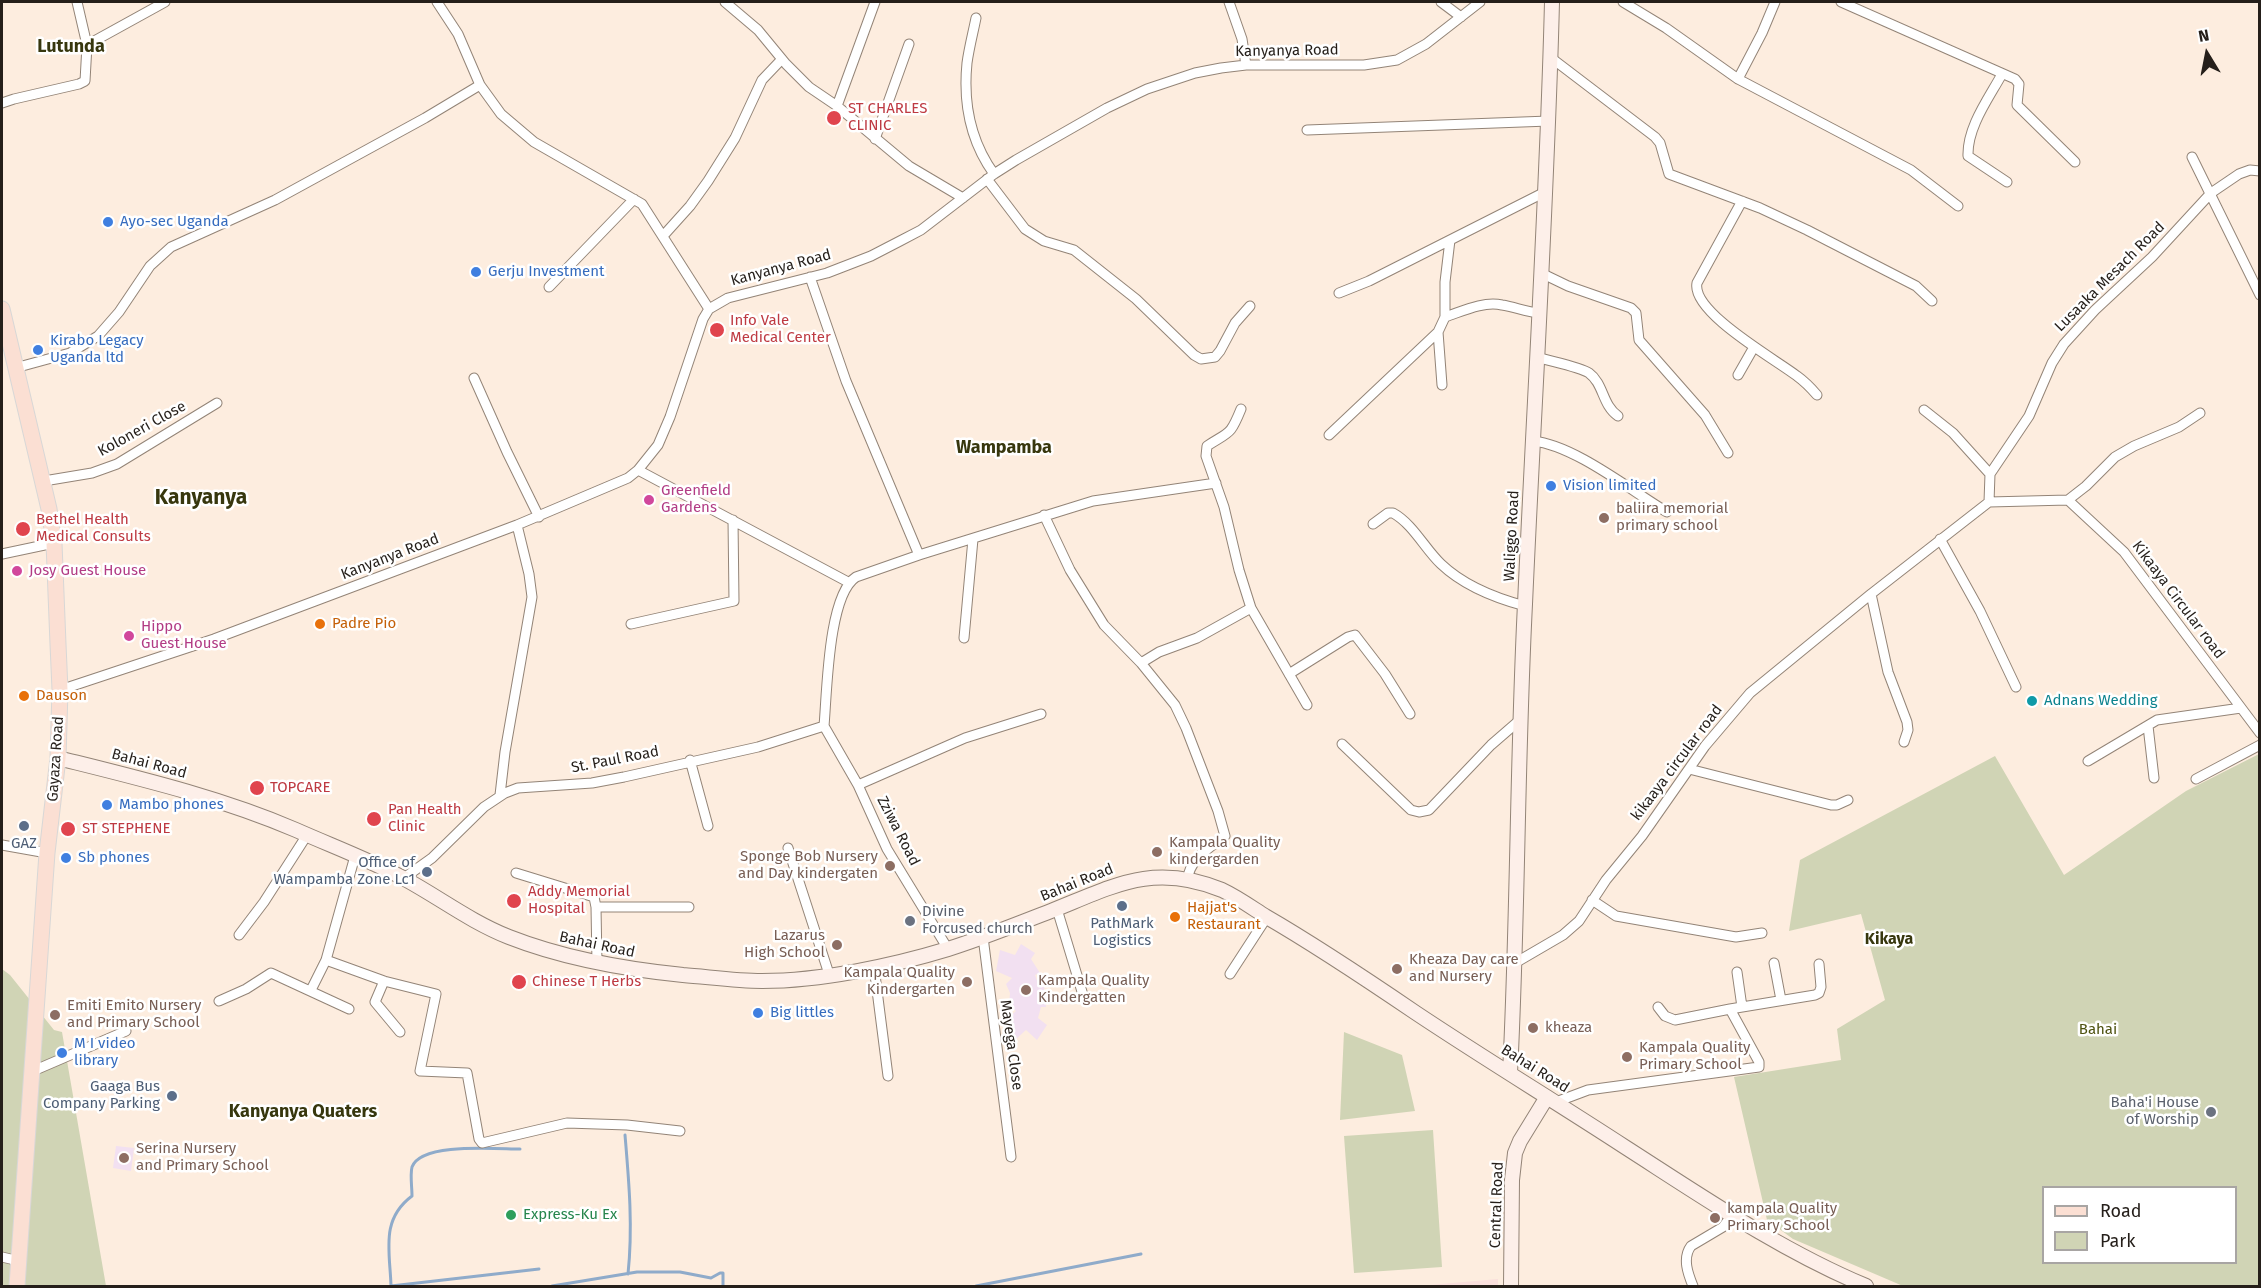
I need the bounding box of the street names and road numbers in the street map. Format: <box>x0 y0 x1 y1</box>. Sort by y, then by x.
street label: Kanyanya Road <box>1235 41 1339 61</box>
street label: Lusaaka Mesach Road <box>2051 218 2169 336</box>
street label: Kanyanya Road <box>729 246 833 290</box>
street label: Koloneri Close <box>95 397 189 461</box>
street label: Waliggo Road <box>1501 490 1523 582</box>
street label: Kanyanya Road <box>338 530 442 584</box>
street label: Kikaaya Circular road <box>2128 538 2228 662</box>
street label: kikaaya circular road <box>1628 701 1726 825</box>
street label: Gayaza Road <box>44 716 68 802</box>
street label: St. Paul Road <box>570 743 660 777</box>
street label: Bahai Road <box>109 745 189 783</box>
street label: Zziwa Road <box>873 793 923 869</box>
street label: Bahai Road <box>1038 860 1116 906</box>
street label: Bahai Road <box>557 928 637 962</box>
street label: Mayega Close <box>996 999 1026 1091</box>
street label: Bahai Road <box>1498 1041 1572 1097</box>
street label: Central Road <box>1486 1161 1508 1249</box>

